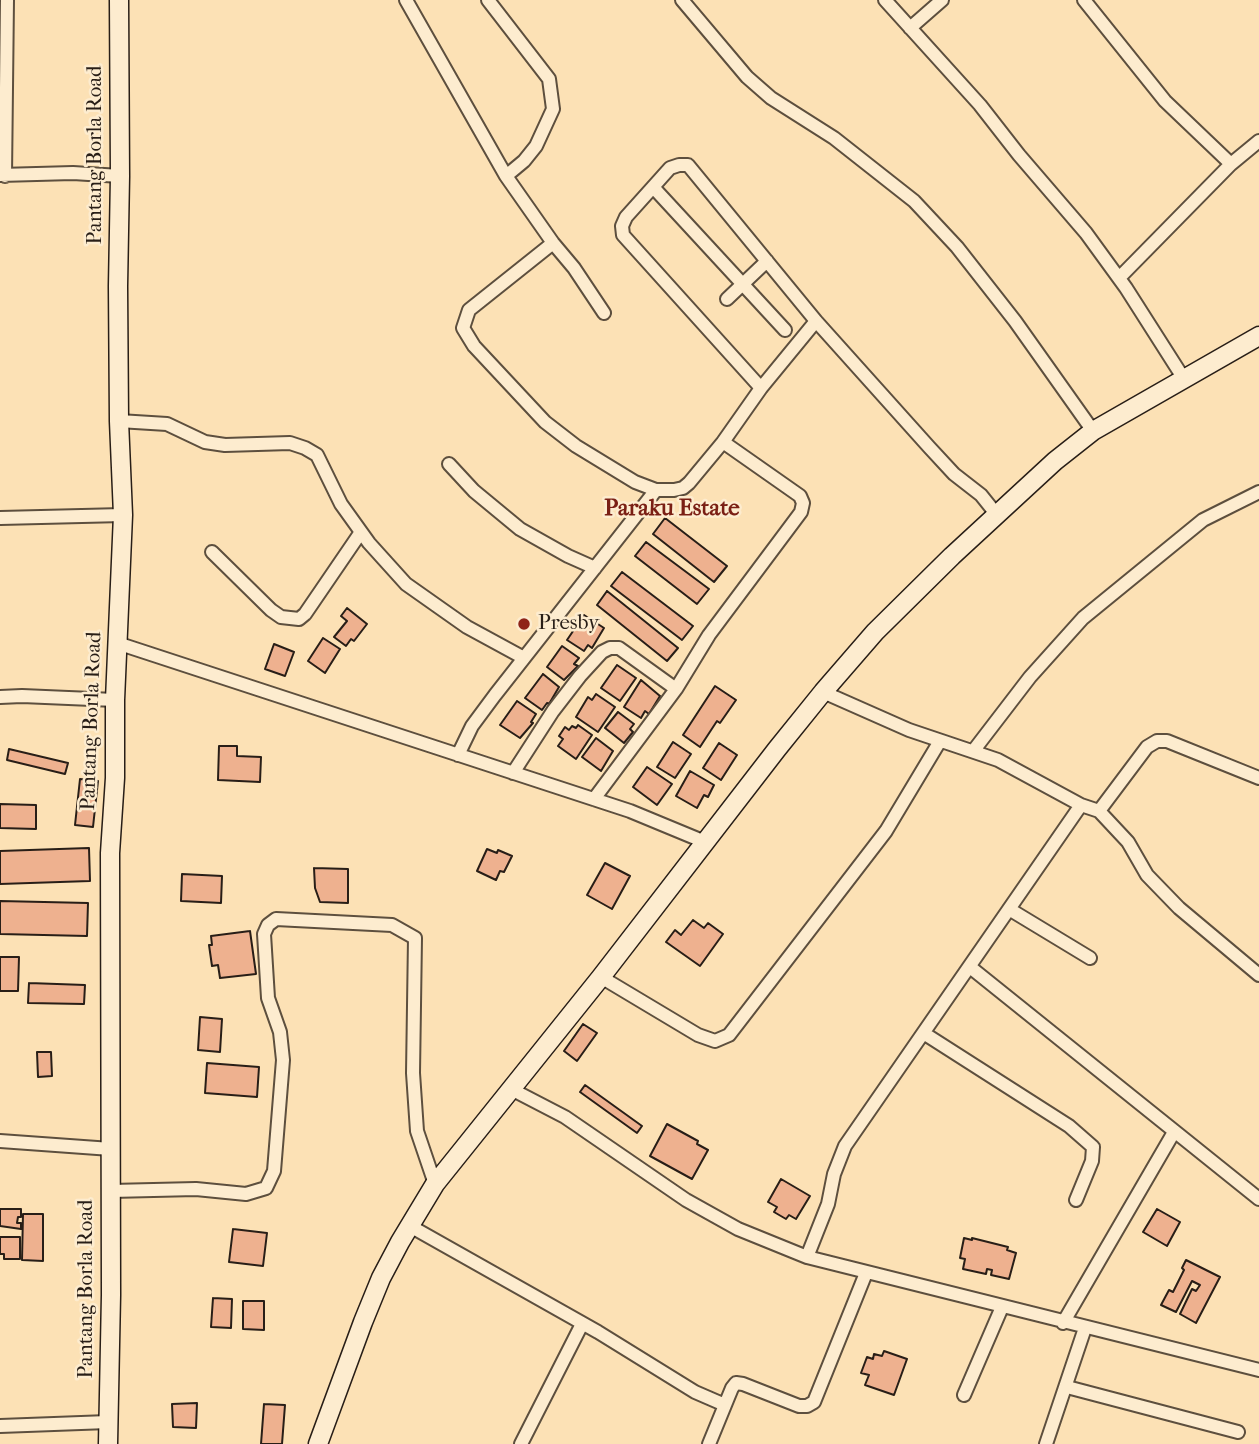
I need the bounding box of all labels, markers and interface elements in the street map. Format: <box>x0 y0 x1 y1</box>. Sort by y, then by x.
street label: Pantang Borla Road <box>83 65 109 245</box>
district label: Paraku Estate <box>604 495 740 523</box>
place label: Presby <box>538 611 599 637</box>
marker: Presby <box>516 616 532 632</box>
street label: Pantang Borla Road <box>76 631 108 811</box>
street label: Pantang Borla Road <box>74 1199 100 1379</box>

